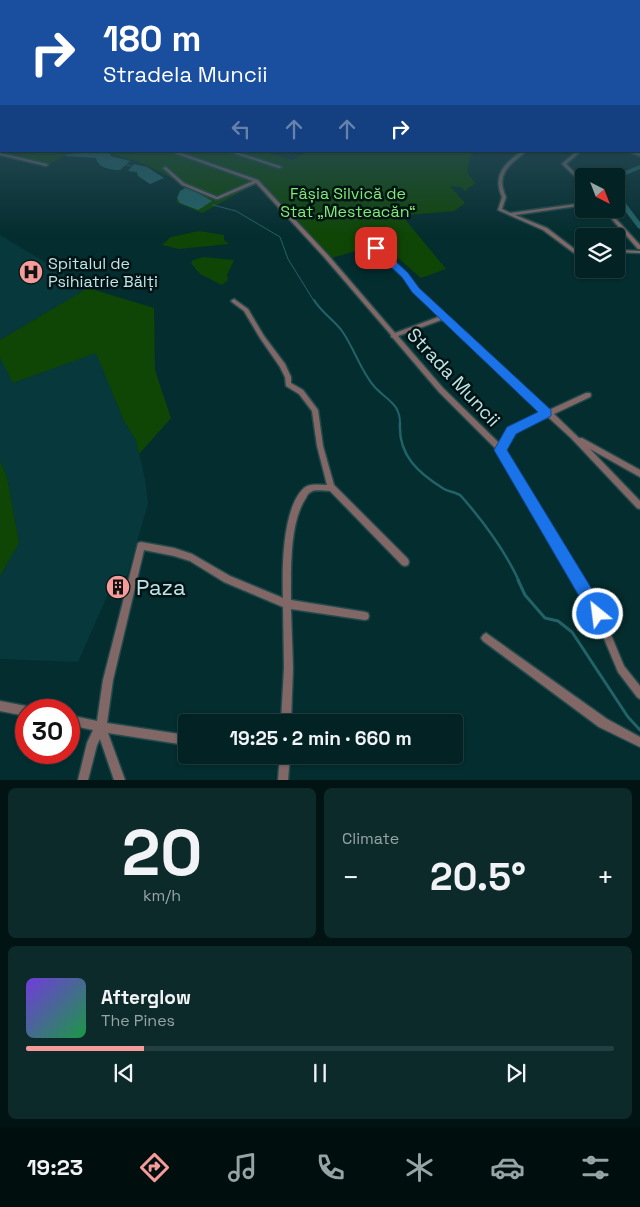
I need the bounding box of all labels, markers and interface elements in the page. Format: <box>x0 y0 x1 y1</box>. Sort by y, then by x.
text: 180 m <box>103 17 201 61</box>
icon: right <box>20 20 85 85</box>
text: Stradela Muncii <box>103 60 268 88</box>
icon: left <box>227 115 255 143</box>
icon: ahead <box>280 115 308 143</box>
icon: ahead <box>333 115 361 143</box>
icon: right <box>386 115 414 143</box>
north arrow <box>575 168 625 218</box>
map controls <box>575 168 625 278</box>
park label: Fâșia Silvică de Stat „Mesteacăn“ <box>280 183 416 222</box>
pin <box>355 227 397 269</box>
button: layers <box>575 228 625 278</box>
icon: arrive <box>362 234 390 262</box>
place label: Spitalul de Psihiatrie Bălți <box>48 253 158 292</box>
hospital icon: Spitalul de Psihiatrie Bălți <box>18 259 44 285</box>
street label: Strada Muncii <box>401 323 506 432</box>
place label: Paza <box>136 573 186 601</box>
building icon: Paza <box>105 574 131 600</box>
position arrow <box>571 587 623 639</box>
speed limit sign: 30 <box>15 699 80 764</box>
text: 19:25 · 2 min · 660 m <box>229 726 412 751</box>
text: 20 <box>122 811 202 894</box>
text: Climate <box>342 828 399 849</box>
text: 20.5° <box>430 853 526 901</box>
text: − <box>342 859 359 895</box>
text: + <box>597 859 614 895</box>
text: km/h <box>143 885 181 906</box>
text: Afterglow <box>101 985 191 1010</box>
text: The Pines <box>101 1010 175 1031</box>
icon: previous <box>110 1059 138 1087</box>
icon: pause <box>306 1059 334 1087</box>
icon: next <box>502 1059 530 1087</box>
icon: directions <box>137 1150 172 1185</box>
icon: music <box>225 1150 260 1185</box>
icon: phone <box>313 1150 348 1185</box>
icon: climate <box>402 1150 437 1185</box>
icon: car <box>490 1150 525 1185</box>
icon: filters <box>578 1150 613 1185</box>
text: 19:23 <box>27 1153 83 1181</box>

